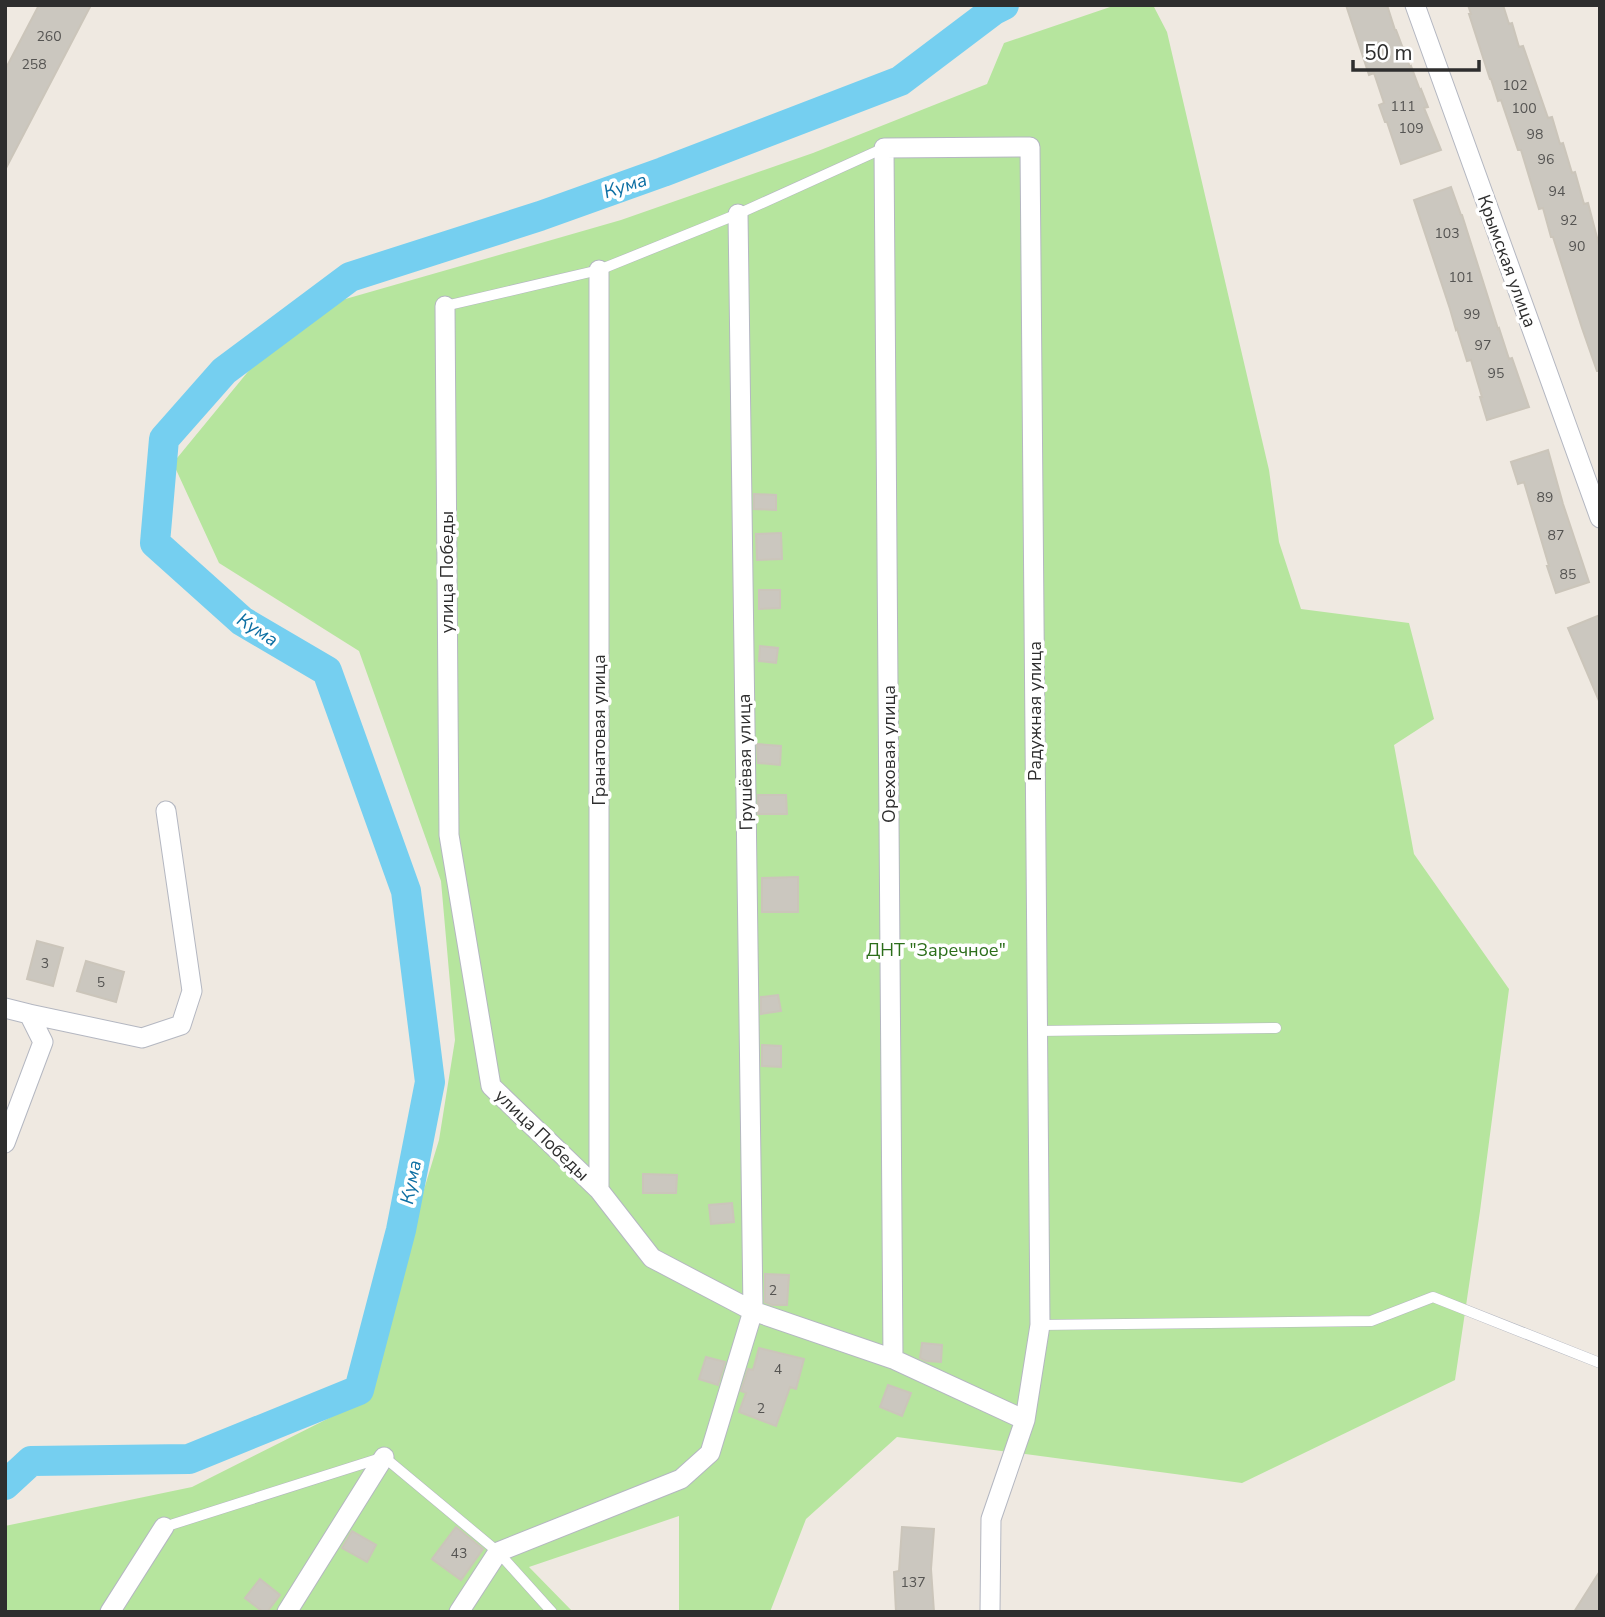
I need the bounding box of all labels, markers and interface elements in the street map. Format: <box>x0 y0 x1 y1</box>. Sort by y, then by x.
house number: 260 <box>36 27 62 46</box>
scale bar <box>1353 28 1479 72</box>
text: 50 m <box>1364 39 1413 67</box>
house number: 258 <box>21 55 47 74</box>
house number: 102 <box>1502 76 1528 95</box>
house number: 111 <box>1390 97 1416 116</box>
house number: 100 <box>1511 99 1537 118</box>
house number: 109 <box>1398 119 1424 138</box>
house number: 98 <box>1527 125 1543 144</box>
house number: 96 <box>1538 150 1554 169</box>
water label: Кума <box>600 167 650 205</box>
house number: 94 <box>1549 182 1565 201</box>
street label: Крымская улица <box>1472 191 1542 331</box>
house number: 92 <box>1561 211 1577 230</box>
house number: 103 <box>1434 224 1460 243</box>
house number: 90 <box>1569 237 1585 256</box>
house number: 101 <box>1448 268 1474 287</box>
house number: 99 <box>1464 305 1480 324</box>
house number: 97 <box>1475 336 1491 355</box>
house number: 95 <box>1488 364 1504 383</box>
house number: 89 <box>1537 488 1553 507</box>
street label: улица Победы <box>435 511 459 633</box>
house number: 87 <box>1548 526 1564 545</box>
house number: 85 <box>1560 565 1576 584</box>
water label: Кума <box>232 607 283 653</box>
street label: Радужная улица <box>1023 641 1047 781</box>
street label: Гранатовая улица <box>587 654 611 806</box>
street label: Ореховая улица <box>877 685 901 823</box>
street label: Грушёвая улица <box>732 694 758 830</box>
park label: ДНТ "Заречное" <box>866 938 1006 962</box>
house number: 3 <box>41 954 49 973</box>
house number: 5 <box>97 973 105 992</box>
street label: улица Победы <box>490 1084 594 1186</box>
water label: Кума <box>394 1158 428 1206</box>
house number: 2 <box>769 1281 777 1300</box>
house number: 4 <box>774 1360 782 1379</box>
house number: 2 <box>757 1399 765 1418</box>
house number: 43 <box>451 1544 467 1563</box>
house number: 137 <box>900 1573 926 1592</box>

